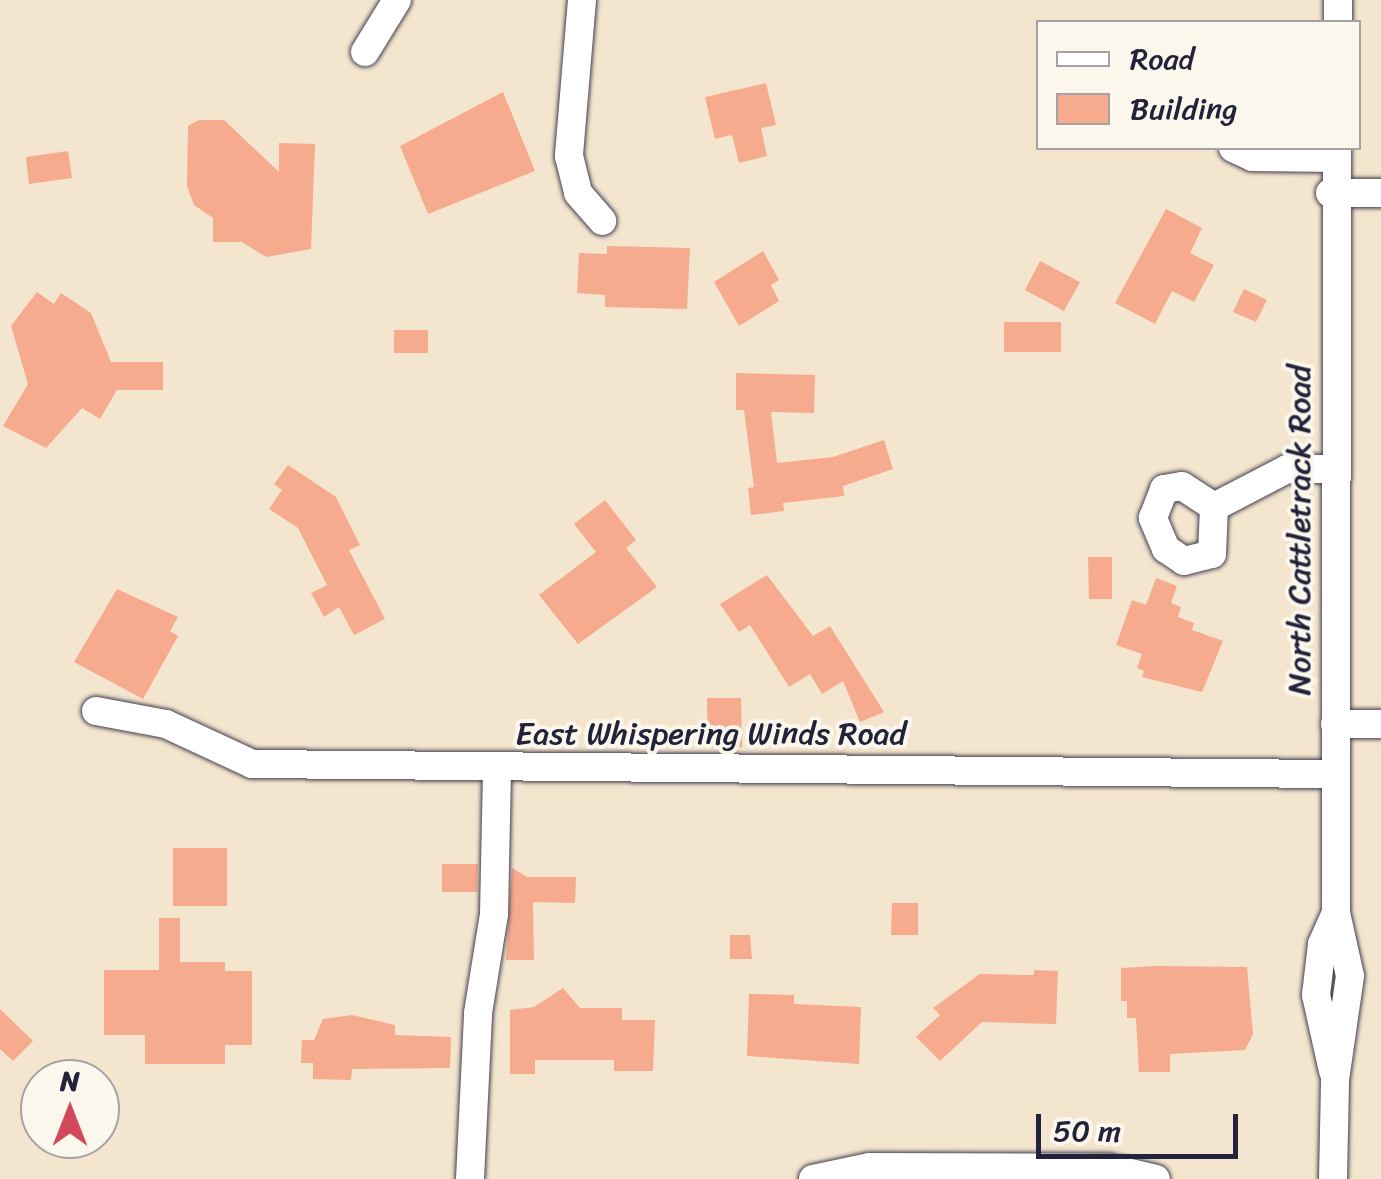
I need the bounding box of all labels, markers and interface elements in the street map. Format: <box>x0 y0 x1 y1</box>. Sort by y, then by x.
legend <box>1036 20 1361 150</box>
text: Road <box>1130 32 1194 86</box>
text: Building <box>1130 82 1237 136</box>
street label: North Cattletrack Road <box>1281 364 1319 696</box>
street label: East Whispering Winds Road <box>516 715 906 753</box>
text: N <box>60 1056 80 1105</box>
north arrow <box>20 1059 120 1159</box>
scale bar <box>1041 1094 1244 1156</box>
text: 50 m <box>1053 1104 1121 1158</box>

